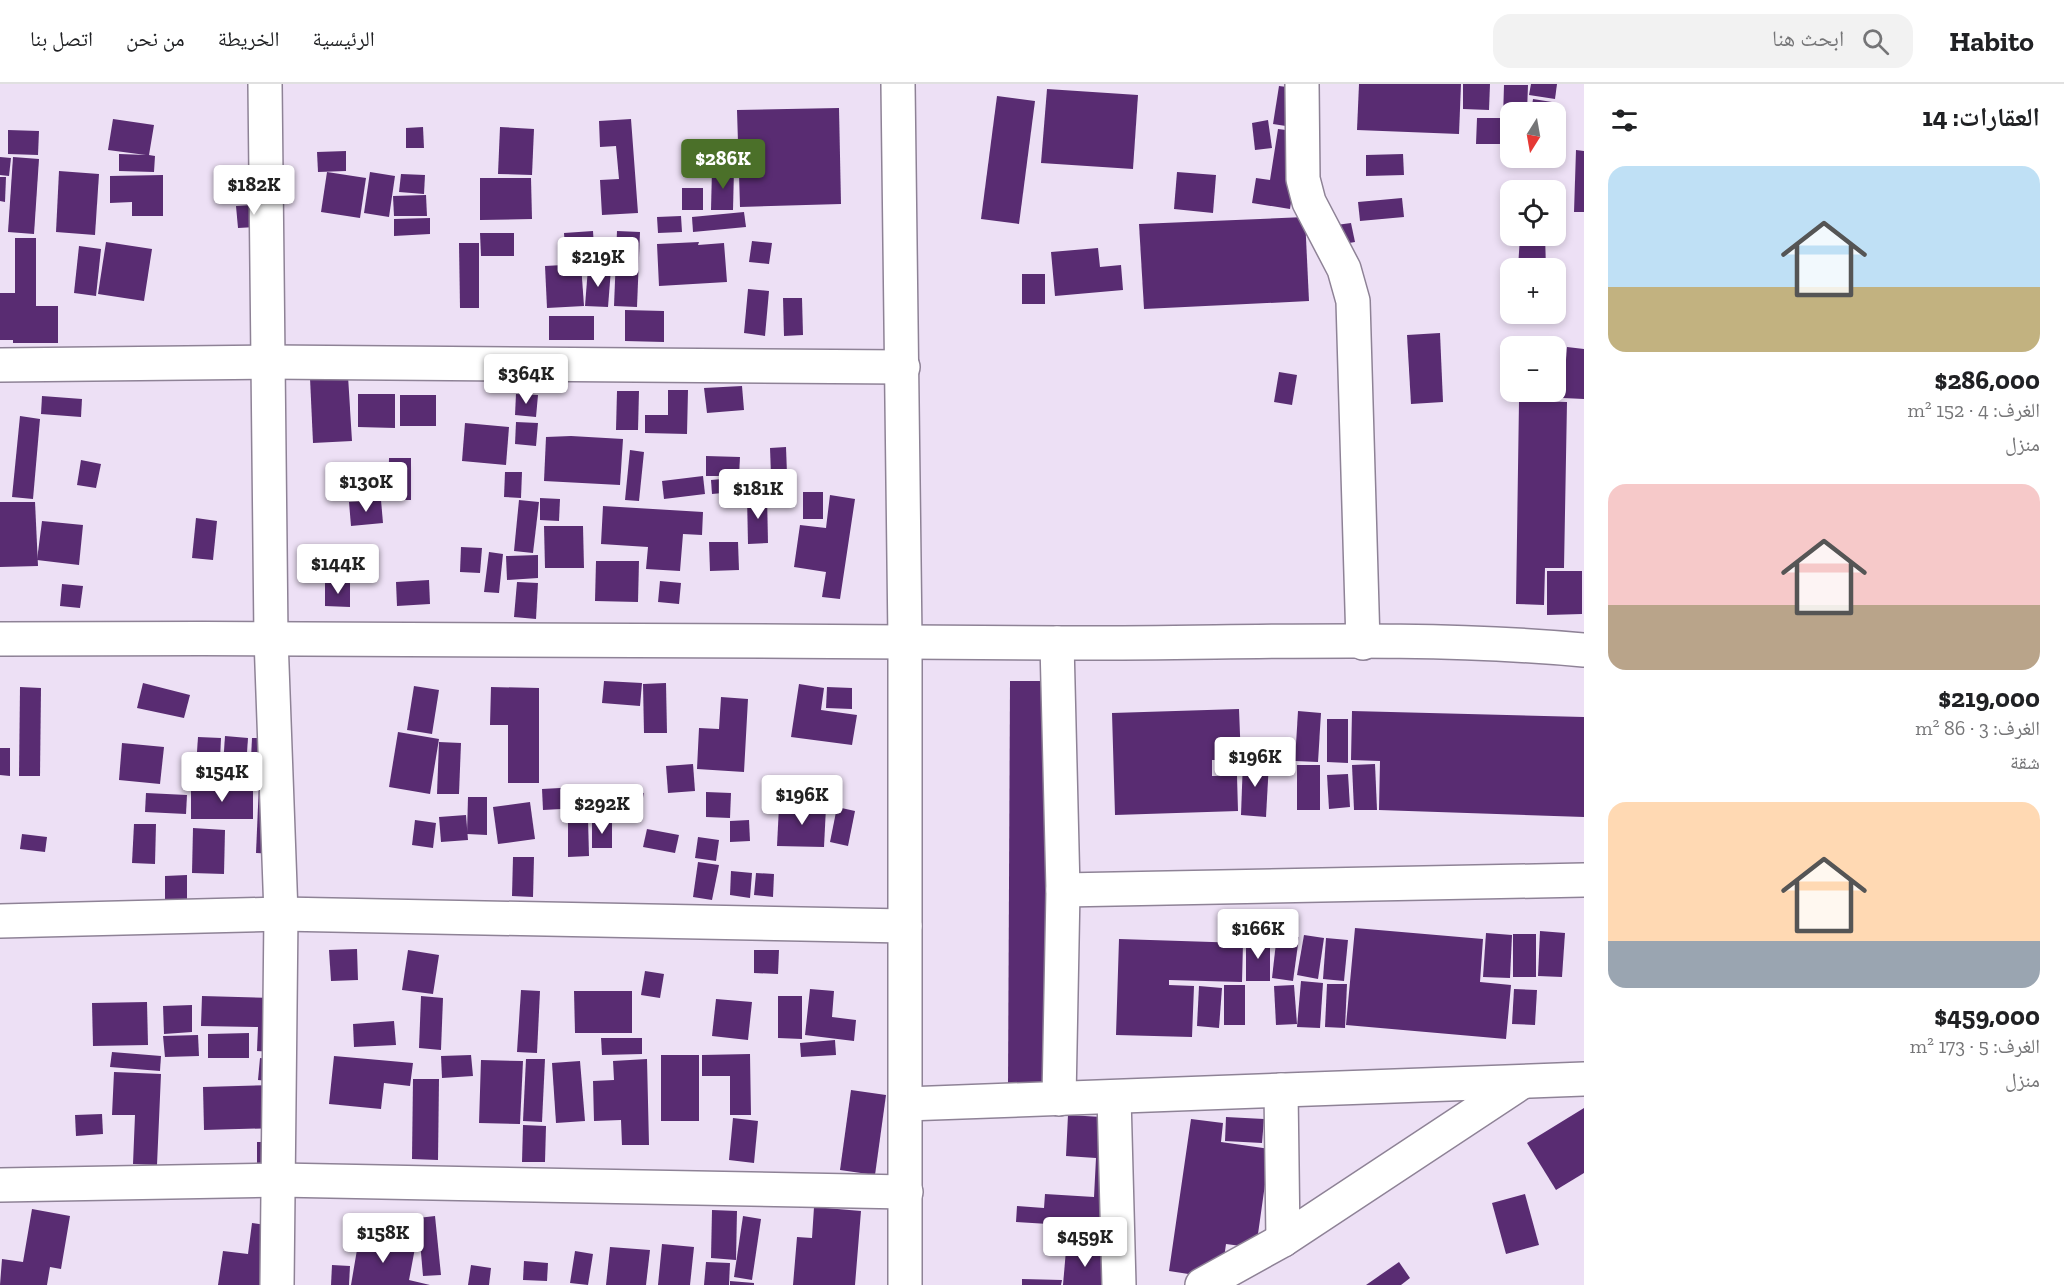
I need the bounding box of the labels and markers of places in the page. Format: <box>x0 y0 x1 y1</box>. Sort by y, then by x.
pin: $286K <box>681 139 765 190</box>
pin: $182K <box>212 165 296 216</box>
pin: $219K <box>556 237 640 288</box>
pin: $364K <box>484 354 568 405</box>
pin: $130K <box>324 462 408 513</box>
pin: $181K <box>716 469 800 520</box>
pin: $144K <box>296 544 380 595</box>
pin: $196K <box>1213 737 1297 788</box>
pin: $154K <box>180 752 264 803</box>
pin: $196K <box>760 775 844 826</box>
pin: $292K <box>560 784 644 835</box>
pin: $166K <box>1216 909 1300 960</box>
pin: $158K <box>341 1213 425 1264</box>
pin: $459K <box>1043 1217 1127 1268</box>

